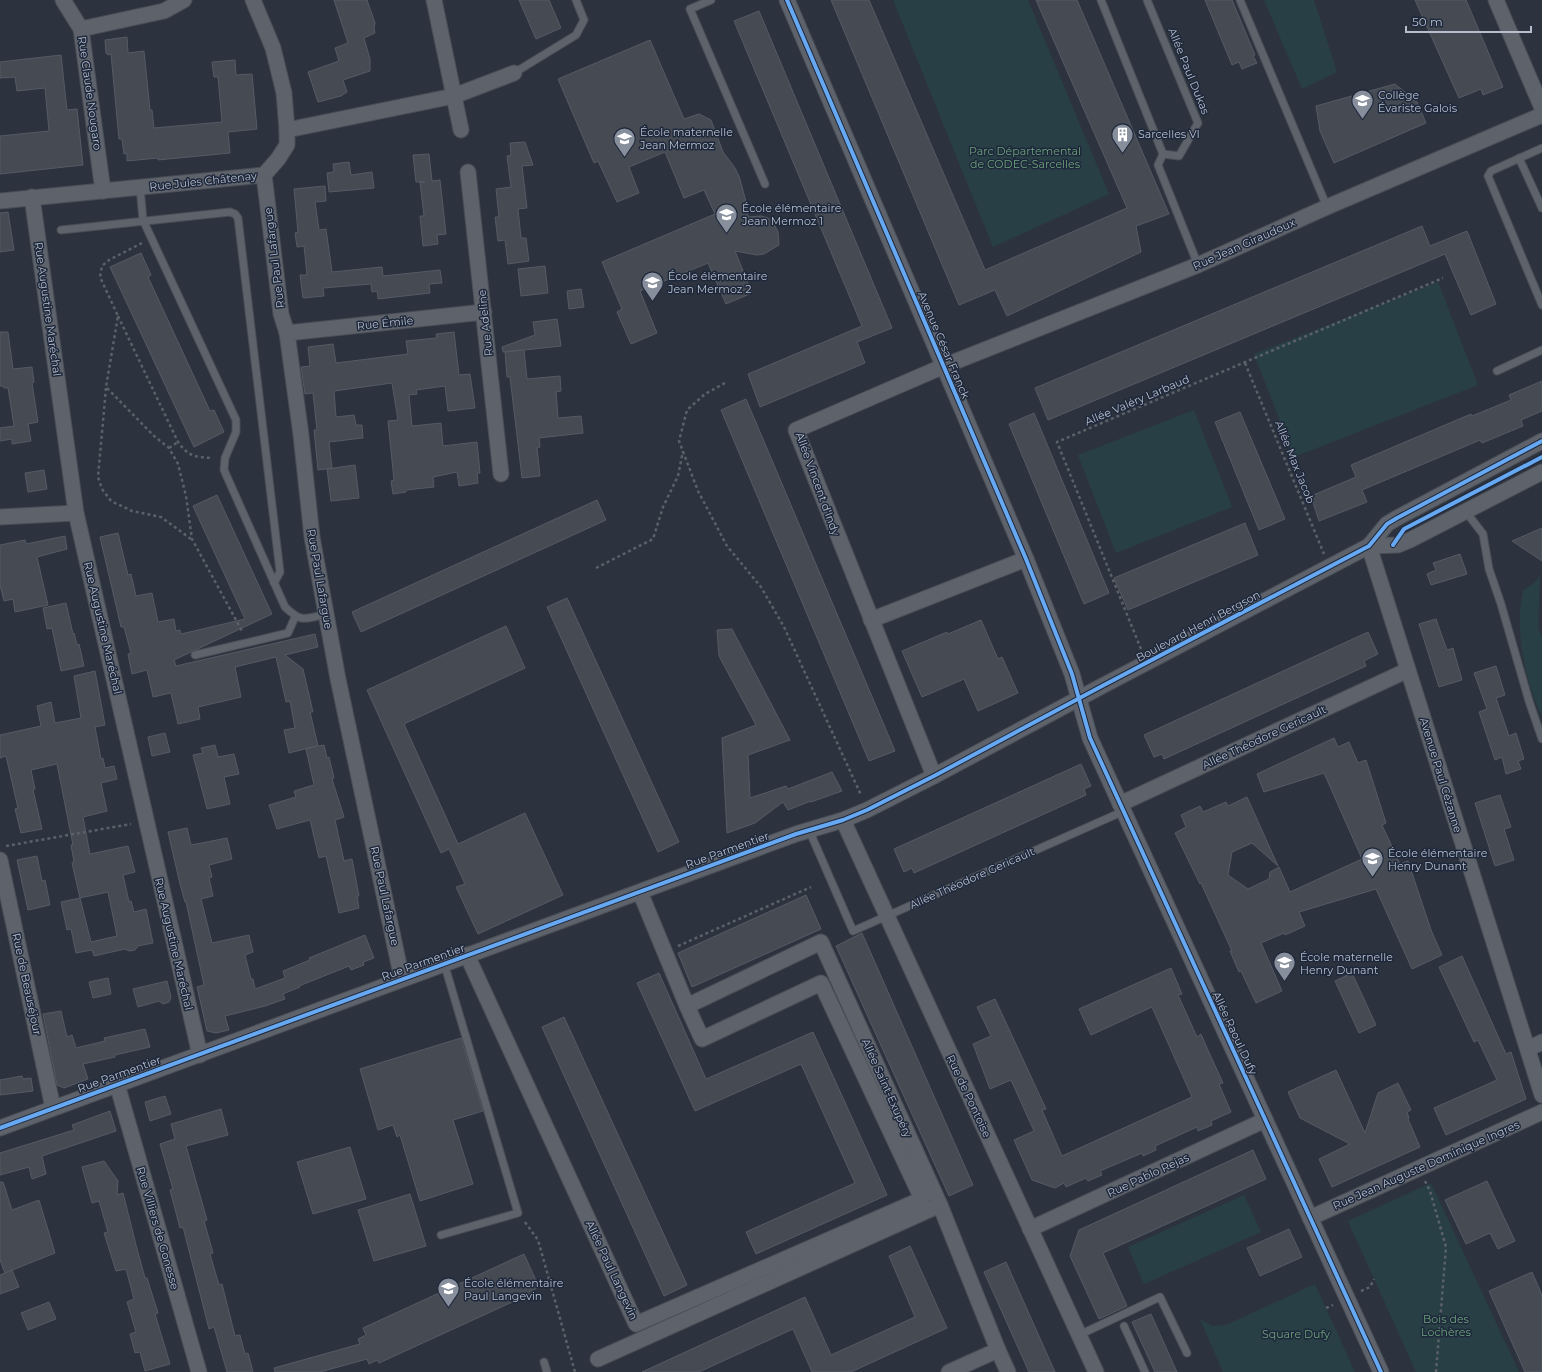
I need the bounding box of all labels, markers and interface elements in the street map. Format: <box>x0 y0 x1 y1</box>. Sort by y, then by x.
scale bar <box>1406 8 1531 34</box>
text: 50 m <box>1412 14 1443 29</box>
street label: Allée Paul Dukas <box>1165 26 1213 117</box>
street label: Rue Claude Nougaro <box>75 35 105 151</box>
school or university icon: Collège Évariste Galois <box>1349 88 1375 121</box>
place label: Collège Évariste Galois <box>1378 88 1458 115</box>
building icon: Sarcelles VI <box>1110 121 1136 154</box>
school or university icon: École maternelle Jean Mermoz <box>612 125 638 158</box>
place label: École maternelle Jean Mermoz <box>639 125 733 152</box>
place label: Sarcelles VI <box>1138 127 1200 141</box>
park label: Parc Départemental de CODEC-Sarcelles <box>969 144 1081 171</box>
street label: Rue Jules Châtenay <box>149 168 257 194</box>
school or university icon: École élémentaire Jean Mermoz 1 <box>714 201 740 234</box>
place label: École élémentaire Jean Mermoz 1 <box>741 201 842 228</box>
street label: Rue Paul Lafargue <box>261 207 287 309</box>
street label: Rue Jean Giraudoux <box>1191 215 1297 273</box>
street label: Rue Augustine Maréchal <box>32 241 64 377</box>
school or university icon: École élémentaire Jean Mermoz 2 <box>640 269 666 302</box>
place label: École élémentaire Jean Mermoz 2 <box>667 269 768 296</box>
street label: Rue Adeline <box>475 289 495 357</box>
street label: Avenue César Franck <box>915 289 973 401</box>
street label: Rue Émile <box>356 313 414 333</box>
street label: Allée Valéry Larbaud <box>1083 372 1191 428</box>
street label: Allée Max Jacob <box>1272 418 1318 506</box>
street label: Allée Vincent d'Indy <box>793 430 843 538</box>
street label: Rue Paul Lafargue <box>304 528 336 630</box>
street label: Rue Augustine Maréchal <box>81 560 125 696</box>
street label: Boulevard Henri Bergson <box>1134 587 1262 665</box>
street label: Allée Théodore Gericault <box>1200 702 1329 772</box>
street label: Avenue Paul Cézanne <box>1417 716 1465 835</box>
street label: Rue Parmentier <box>683 828 771 872</box>
street label: Allée Théodore Gericault <box>907 844 1037 912</box>
street label: Rue Paul Lafargue <box>368 845 402 947</box>
school or university icon: École élémentaire Henry Dunant <box>1359 846 1385 879</box>
place label: École élémentaire Henry Dunant <box>1388 846 1488 873</box>
street label: Rue Augustine Maréchal <box>152 876 196 1012</box>
street label: Rue de Beauséjour <box>9 932 45 1036</box>
street label: Rue Parmentier <box>379 940 467 984</box>
school or university icon: École maternelle Henry Dunant <box>1271 950 1297 983</box>
place label: École maternelle Henry Dunant <box>1300 950 1393 977</box>
street label: Allée Raoul Dufy <box>1210 989 1260 1077</box>
street label: Allée Saint-Exupéry <box>859 1036 915 1140</box>
street label: Rue Parmentier <box>75 1052 163 1096</box>
street label: Rue de Pontoise <box>944 1052 995 1140</box>
street label: Rue Jean Auguste Dominique Ingres <box>1330 1117 1522 1213</box>
street label: Rue Pablo Rejas <box>1105 1150 1192 1200</box>
street label: Rue Villiers de Gonesse <box>134 1165 182 1291</box>
street label: Allée Paul Langevin <box>583 1218 641 1322</box>
school or university icon: École élémentaire Paul Langevin <box>435 1276 461 1309</box>
place label: École élémentaire Paul Langevin <box>464 1276 564 1303</box>
park label: Bois des Lochères <box>1421 1312 1472 1339</box>
park label: Square Dufy <box>1262 1327 1330 1341</box>

